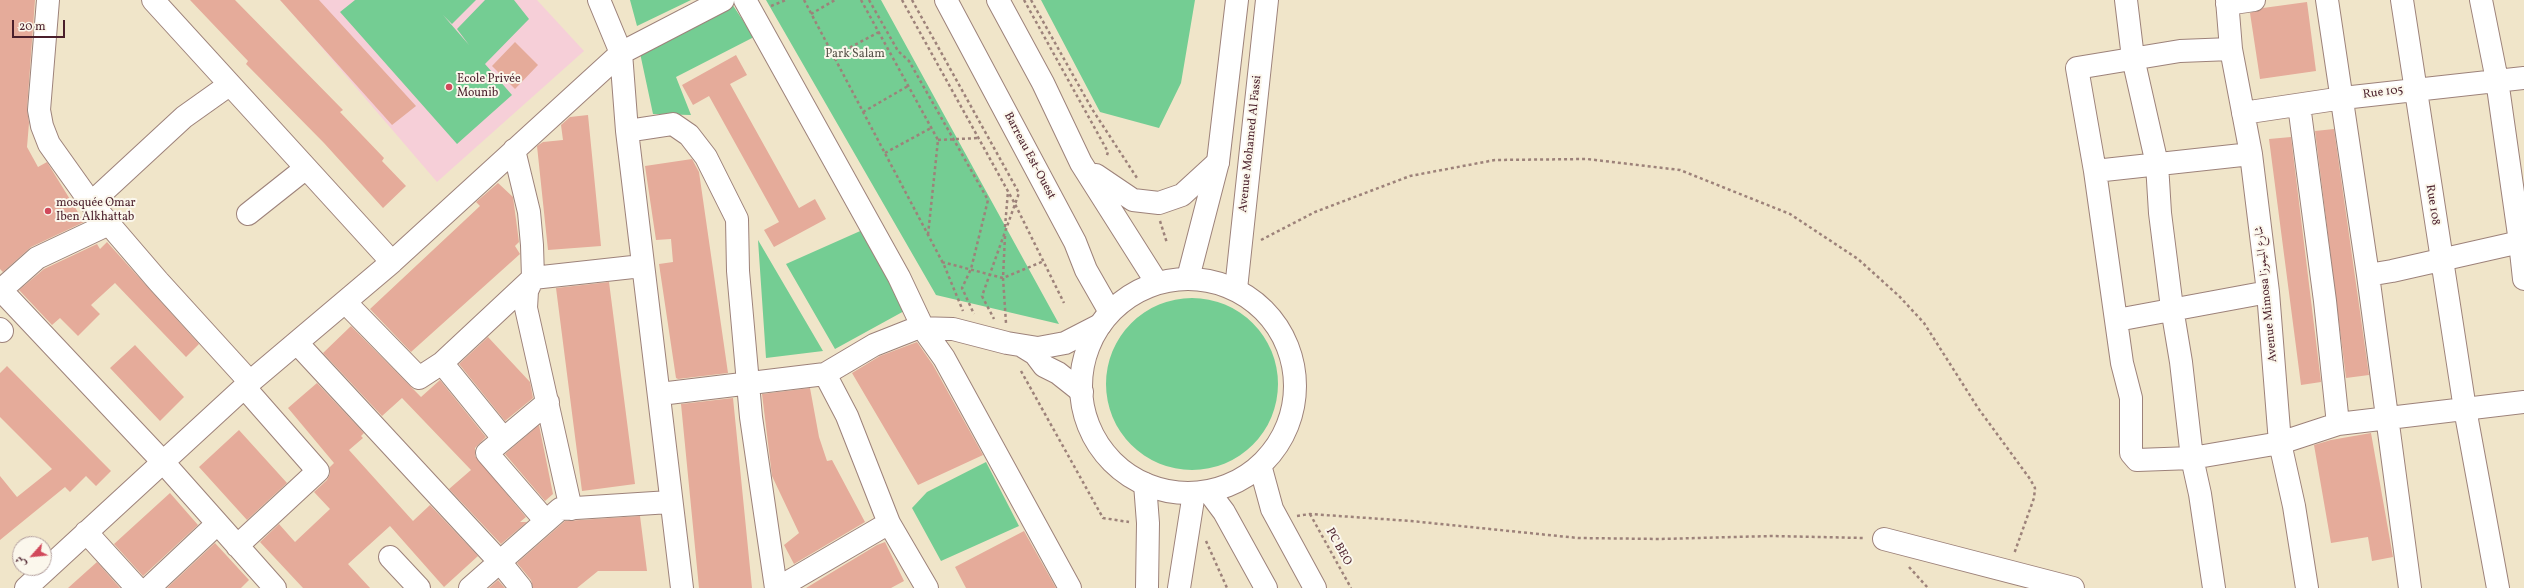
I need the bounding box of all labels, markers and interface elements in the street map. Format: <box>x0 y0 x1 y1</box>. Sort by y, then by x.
scale bar <box>14 12 67 38</box>
text: 20 m <box>19 19 46 35</box>
park label: Park Salam <box>825 48 885 62</box>
place label: Ecole Privée Mounib <box>457 73 521 101</box>
street label: Avenue Mohamed Al Fassi <box>1237 75 1265 213</box>
marker: Ecole Privée Mounib <box>444 82 454 92</box>
street label: Rue 105 <box>2362 83 2404 103</box>
street label: Barreau Est-Ouest <box>1000 110 1058 202</box>
street label: Rue 108 <box>2422 184 2442 226</box>
place label: mosquée Omar Iben Alkhattab <box>56 197 136 225</box>
marker: mosquée Omar Iben Alkhattab <box>43 206 53 216</box>
street label: Avenue Mimosa شارع الميموزا <box>2253 225 2281 363</box>
street label: PC BEO <box>1322 526 1354 568</box>
north arrow <box>12 536 52 576</box>
text: ش <box>13 553 31 569</box>

